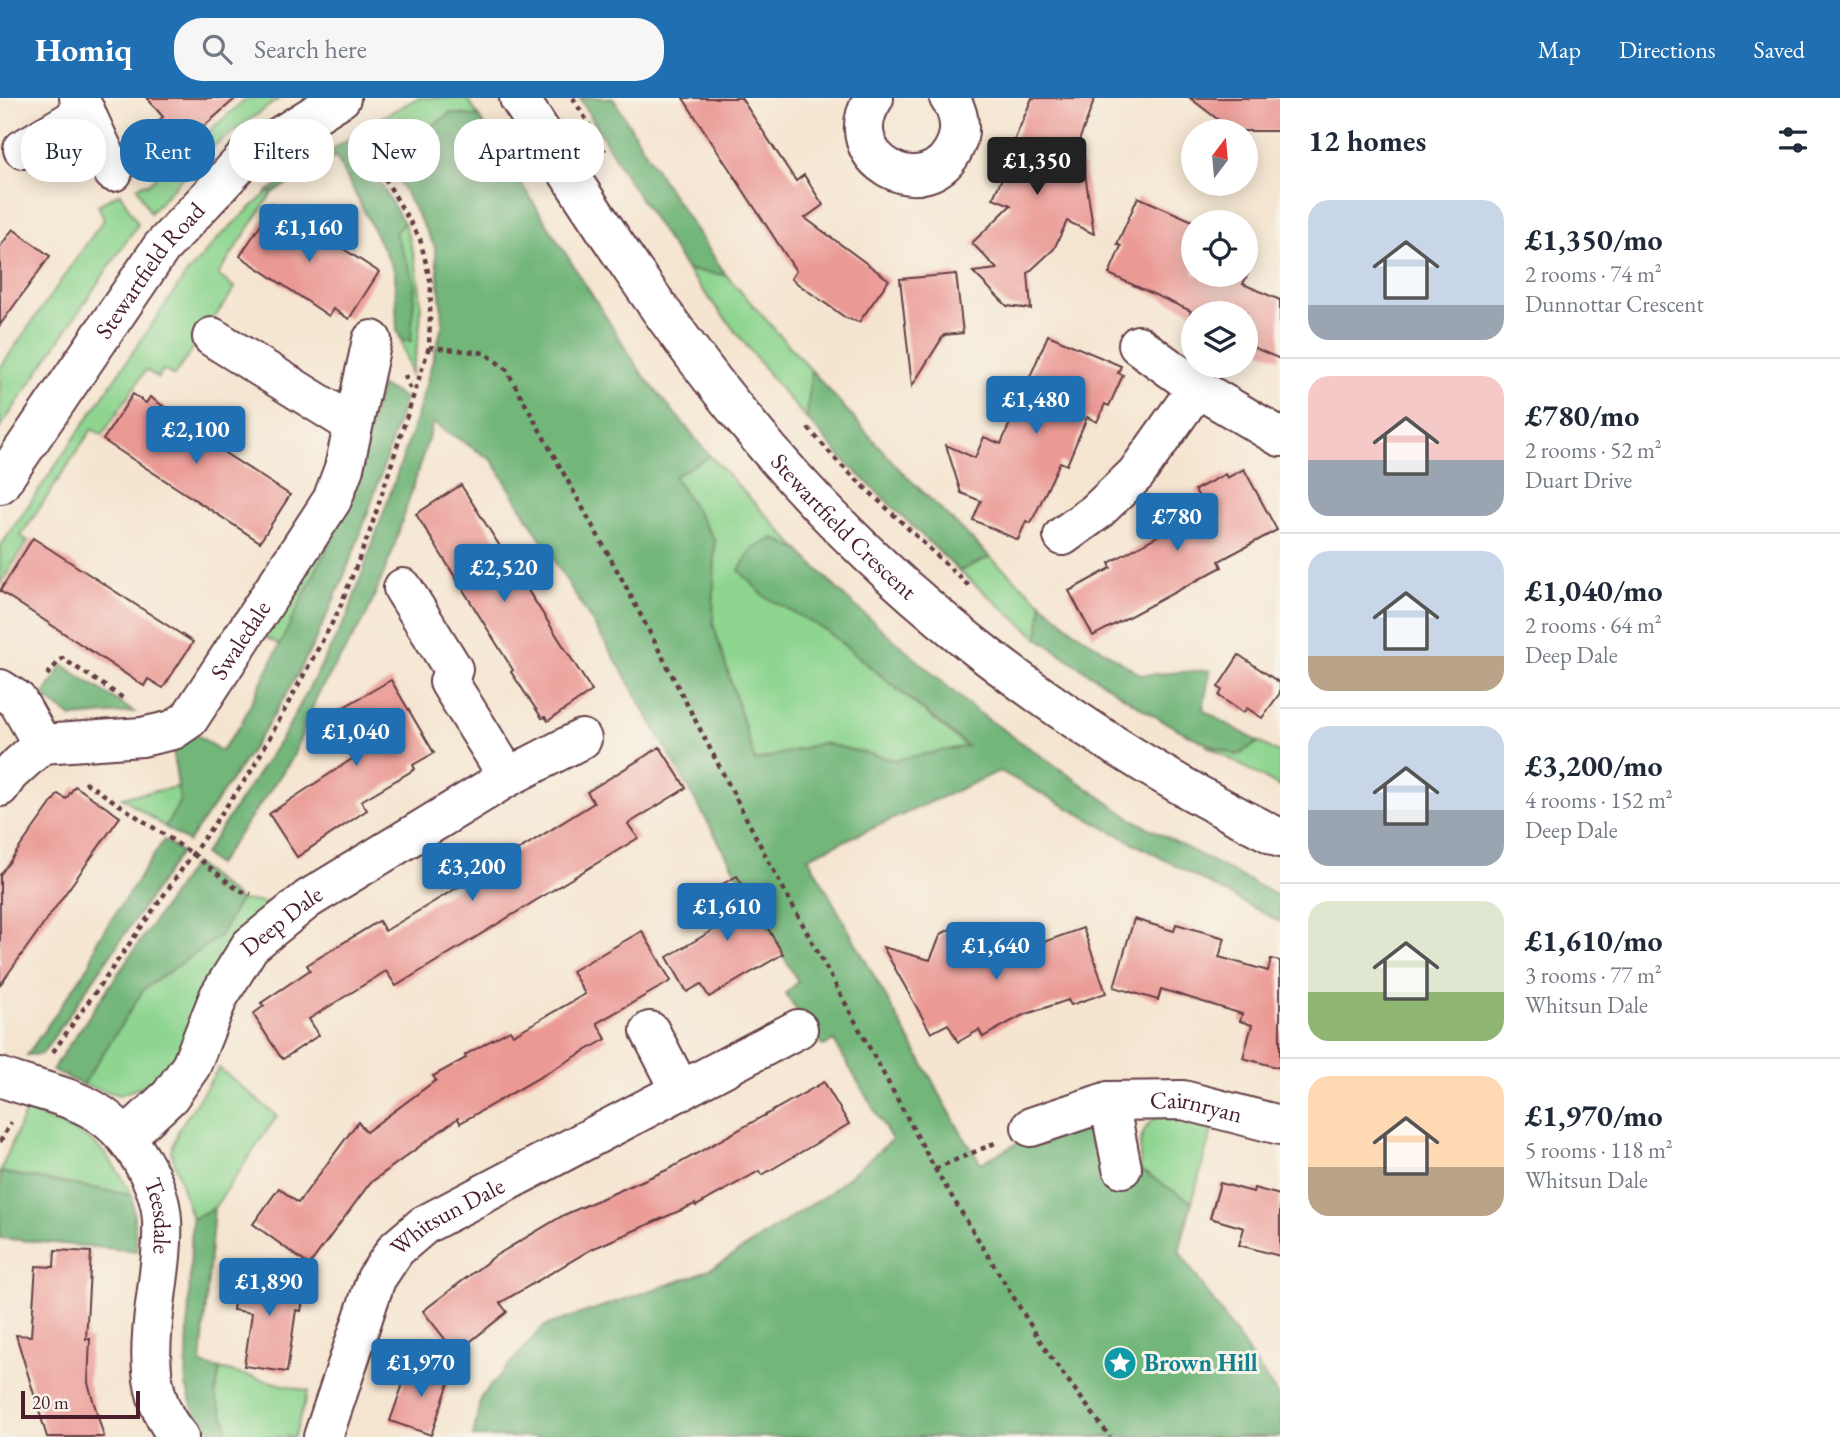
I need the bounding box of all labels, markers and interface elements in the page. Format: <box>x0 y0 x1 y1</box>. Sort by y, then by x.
search box <box>174 18 664 81</box>
text: Homiq <box>35 28 132 71</box>
icon: search <box>198 30 236 68</box>
text: Search here <box>254 32 367 66</box>
text: Map <box>1538 34 1581 65</box>
text: Directions <box>1619 34 1716 65</box>
text: Saved <box>1754 34 1805 65</box>
chip: Buy <box>21 119 106 182</box>
chip: Rent <box>120 119 215 182</box>
chip: Filters <box>229 119 334 182</box>
chip: New <box>348 119 440 182</box>
chip: Apartment <box>454 119 604 182</box>
north arrow <box>1181 119 1258 196</box>
map controls <box>1181 119 1258 378</box>
text: 12 homes <box>1308 121 1426 160</box>
icon: filters <box>1774 121 1812 159</box>
pin: £1,350 <box>980 138 1094 197</box>
text: £1,350 <box>1003 145 1071 175</box>
street label: Stewartfield Road <box>88 195 212 345</box>
pin: £1,160 <box>252 204 366 264</box>
button: locate <box>1181 210 1258 287</box>
text: £1,160 <box>275 212 343 242</box>
text: £1,350/mo <box>1525 220 1663 259</box>
icon: home <box>1364 228 1448 312</box>
text: 2 rooms · 74 m² <box>1525 259 1662 289</box>
text: Dunnottar Crescent <box>1525 289 1704 319</box>
button: layers <box>1181 301 1258 378</box>
pin: £1,480 <box>979 376 1093 436</box>
text: £1,480 <box>1002 384 1070 414</box>
text: £780/mo <box>1525 396 1639 435</box>
icon: home <box>1364 404 1448 488</box>
pin: £2,100 <box>139 406 253 466</box>
text: £2,100 <box>162 414 230 444</box>
text: 2 rooms · 52 m² <box>1525 435 1662 465</box>
street label: Stewartfield Crescent <box>764 446 924 606</box>
text: Duart Drive <box>1525 465 1632 495</box>
pin: £780 <box>1136 494 1218 553</box>
text: £780 <box>1152 501 1202 531</box>
pin: £2,520 <box>447 545 561 604</box>
text: £2,520 <box>470 552 538 582</box>
text: £1,040/mo <box>1525 571 1663 610</box>
icon: home <box>1364 579 1448 663</box>
street label: Swaledale <box>203 594 277 685</box>
text: 2 rooms · 64 m² <box>1525 610 1662 640</box>
text: Deep Dale <box>1525 640 1618 670</box>
pin: £1,040 <box>299 708 413 768</box>
text: £1,040 <box>322 716 390 746</box>
text: £3,200/mo <box>1525 746 1663 785</box>
icon: home <box>1364 754 1448 838</box>
text: 4 rooms · 152 m² <box>1525 785 1673 815</box>
text: Deep Dale <box>1525 815 1618 845</box>
pin: £3,200 <box>415 844 529 903</box>
text: £3,200 <box>438 851 506 881</box>
street label: Deep Dale <box>234 878 328 963</box>
pin: £1,610 <box>670 884 784 943</box>
text: £1,610 <box>693 891 761 921</box>
text: £1,610/mo <box>1525 921 1663 960</box>
pin: £1,640 <box>939 922 1053 982</box>
icon: home <box>1364 929 1448 1013</box>
text: £1,640 <box>962 930 1030 960</box>
text: 3 rooms · 77 m² <box>1525 960 1662 990</box>
text: Whitsun Dale <box>1525 990 1648 1020</box>
street label: Cairnryan <box>1150 1084 1246 1130</box>
text: £1,970/mo <box>1525 1096 1663 1135</box>
icon: home <box>1364 1104 1448 1188</box>
text: 5 rooms · 118 m² <box>1525 1135 1673 1165</box>
text: Whitsun Dale <box>1525 1165 1648 1195</box>
street label: Whitsun Dale <box>383 1170 510 1262</box>
street label: Teesdale <box>137 1173 178 1255</box>
pin: £1,890 <box>212 1258 326 1318</box>
text: £1,890 <box>235 1266 303 1296</box>
pin: £1,970 <box>364 1340 478 1399</box>
place icon: Brown Hill <box>1101 1344 1139 1382</box>
text: £1,970 <box>387 1347 455 1377</box>
place label: Brown Hill <box>1144 1347 1258 1378</box>
scale bar <box>21 1388 140 1420</box>
text: 20 m <box>32 1390 69 1415</box>

